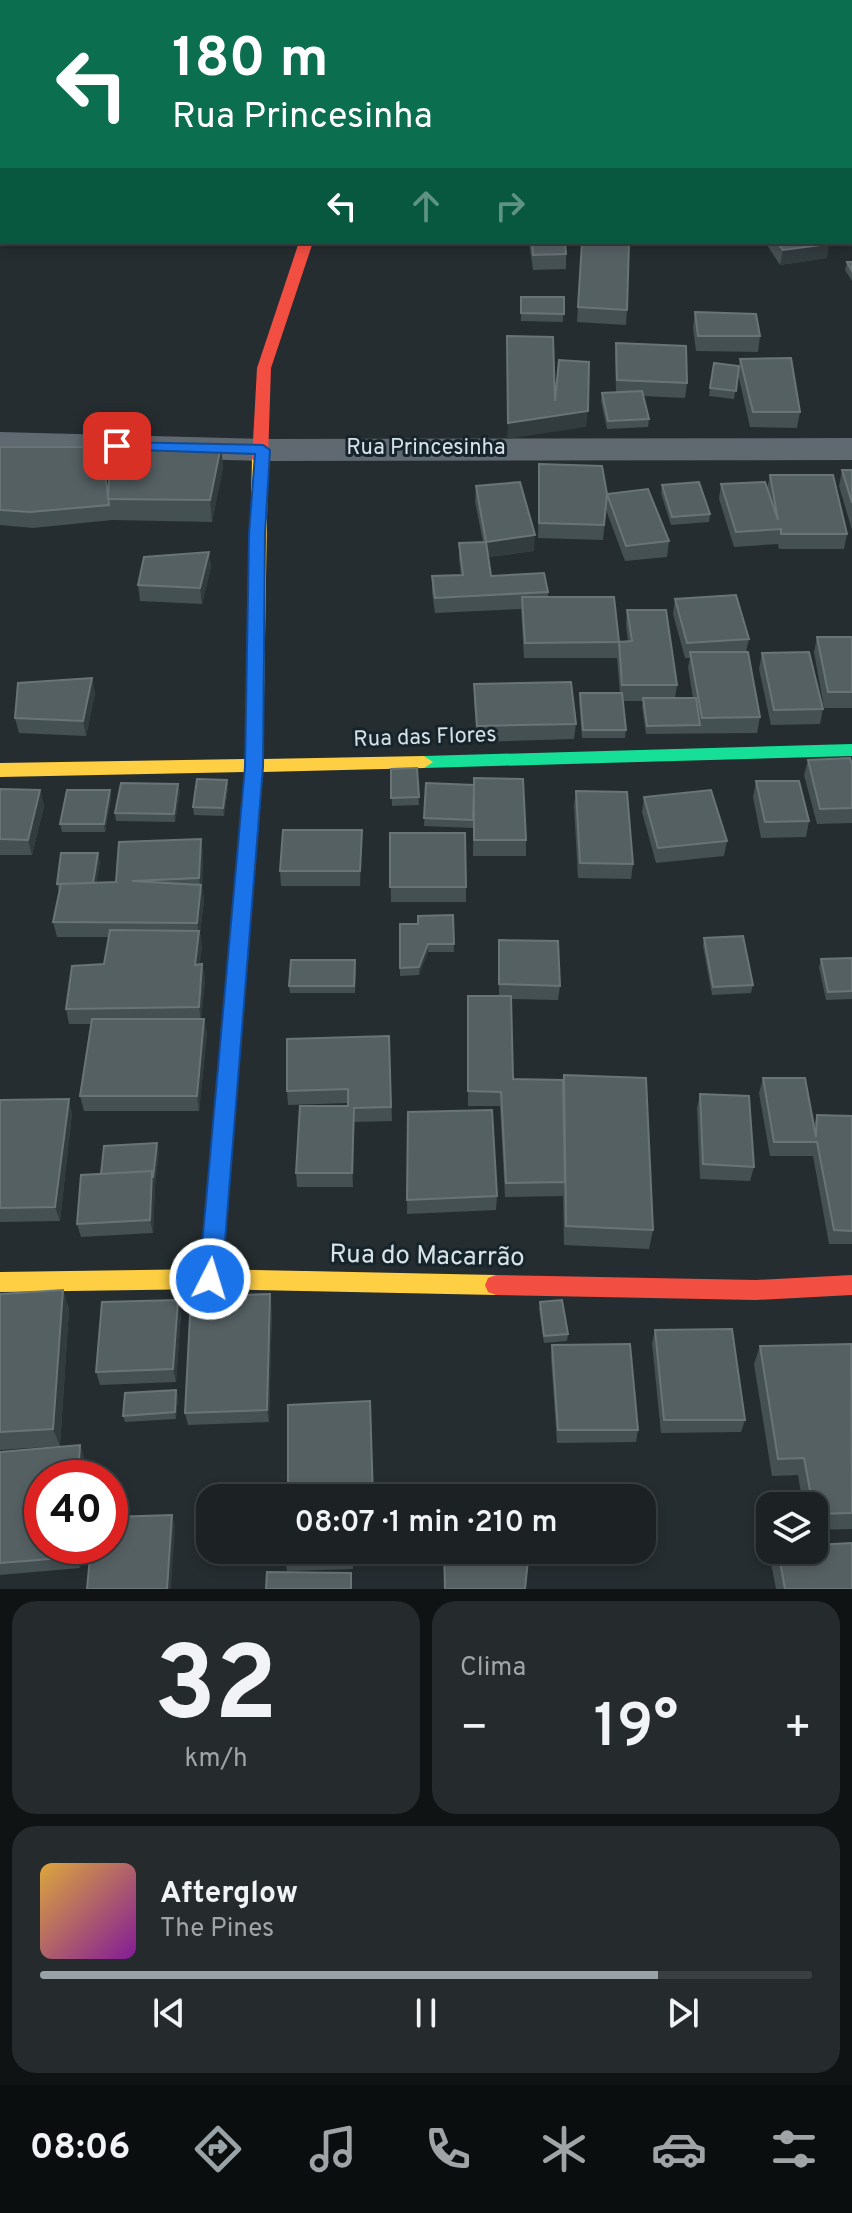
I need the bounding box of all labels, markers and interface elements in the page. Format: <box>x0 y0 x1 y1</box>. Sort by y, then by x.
text: 180 m <box>172 26 329 96</box>
icon: left <box>40 32 144 136</box>
text: Rua Princesinha <box>172 95 433 141</box>
icon: left <box>320 184 364 228</box>
icon: ahead <box>404 184 448 228</box>
icon: right <box>488 184 532 228</box>
pin <box>83 412 151 480</box>
icon: arrive <box>95 424 139 468</box>
street label: Rua Princesinha <box>346 435 506 462</box>
street label: Rua das Flores <box>353 722 497 754</box>
position arrow <box>168 1237 252 1321</box>
street label: Rua do Macarrão <box>329 1239 525 1275</box>
speed limit sign: 40 <box>24 1460 128 1564</box>
map controls <box>756 1492 828 1564</box>
button: layers <box>756 1492 828 1564</box>
text: 08:07 · 1 min · 210 m <box>295 1505 557 1542</box>
text: 32 <box>154 1625 278 1757</box>
text: Clima <box>460 1652 526 1685</box>
text: 19° <box>594 1692 678 1768</box>
text: − <box>460 1702 488 1758</box>
text: + <box>784 1702 812 1758</box>
text: km/h <box>184 1743 248 1776</box>
text: Afterglow <box>160 1876 298 1913</box>
text: The Pines <box>160 1913 274 1946</box>
icon: previous <box>147 1991 191 2035</box>
icon: pause <box>404 1991 448 2035</box>
icon: next <box>661 1991 705 2035</box>
icon: directions <box>190 2121 246 2177</box>
icon: music <box>305 2121 361 2177</box>
icon: phone <box>420 2121 476 2177</box>
icon: climate <box>536 2121 592 2177</box>
icon: car <box>651 2121 707 2177</box>
icon: filters <box>766 2121 822 2177</box>
text: 08:06 <box>30 2126 131 2172</box>

